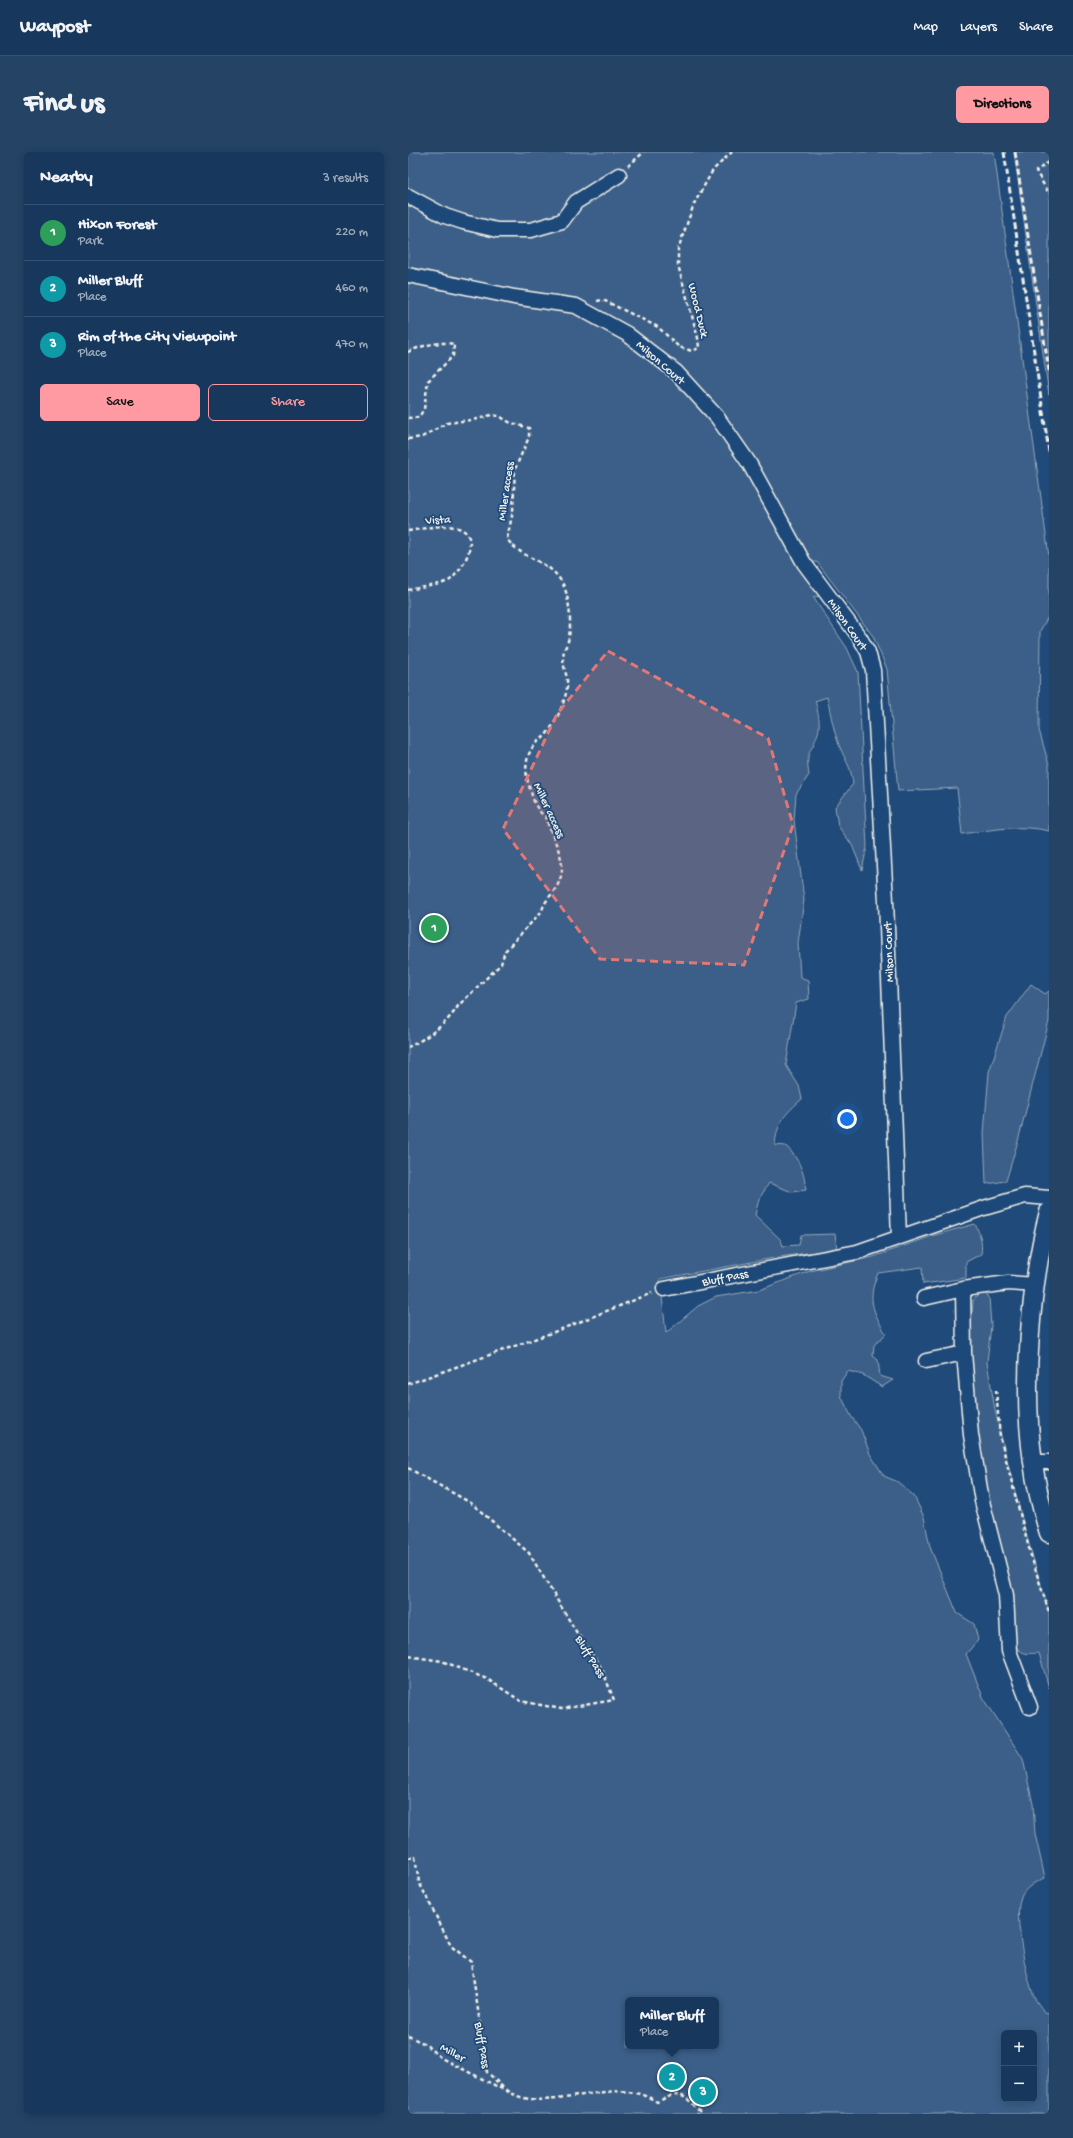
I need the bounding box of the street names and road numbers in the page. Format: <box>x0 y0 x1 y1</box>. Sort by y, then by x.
street label: Wood Duck <box>684 282 711 341</box>
street label: Milson Court <box>632 338 688 389</box>
street label: Miller access <box>496 460 518 522</box>
street label: Vista <box>424 513 451 529</box>
street label: Milson Court <box>823 596 870 655</box>
street label: Miller access <box>529 781 567 841</box>
street label: Milson Court <box>882 920 898 982</box>
street label: Bluff Pass <box>700 1268 750 1290</box>
street label: Bluff Pass <box>570 1633 608 1681</box>
street label: Bluff Pass <box>470 2020 492 2070</box>
street label: Miller <box>437 2041 469 2067</box>

